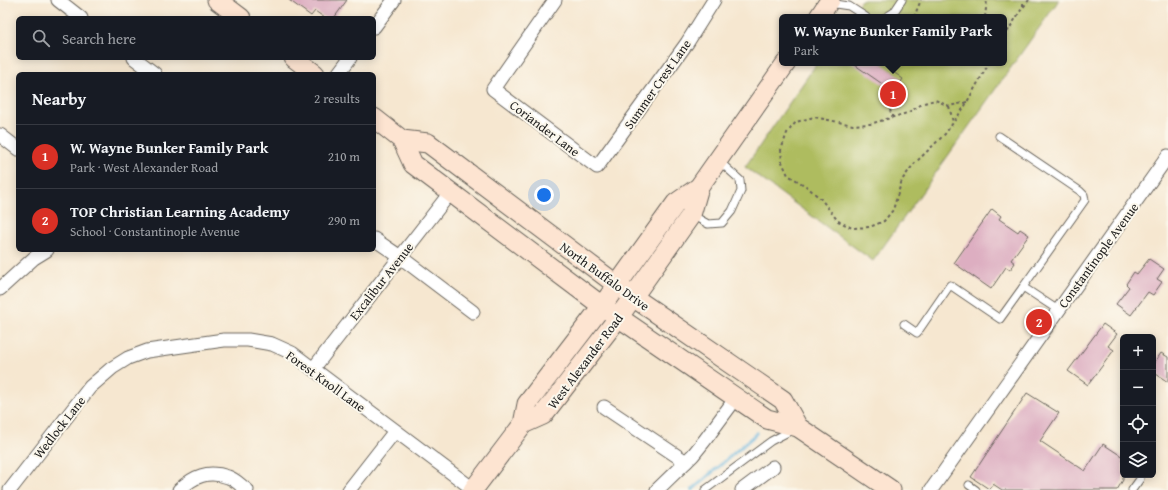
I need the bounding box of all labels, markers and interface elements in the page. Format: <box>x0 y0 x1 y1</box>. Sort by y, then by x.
popup <box>779 14 1007 66</box>
search box <box>16 16 376 60</box>
text: W. Wayne Bunker Family Park <box>794 20 992 41</box>
icon: search <box>30 27 52 49</box>
text: Search here <box>62 28 136 49</box>
street label: Summer Crest Lane <box>619 36 696 133</box>
text: Park <box>794 41 819 60</box>
pin: 1 <box>880 79 906 109</box>
text: Nearby <box>32 86 86 111</box>
text: 2 results <box>314 89 360 108</box>
street label: Coriander Lane <box>506 96 584 161</box>
text: W. Wayne Bunker Family Park <box>70 137 268 158</box>
text: 1 <box>42 147 48 166</box>
text: 210 m <box>328 147 360 166</box>
text: Park · West Alexander Road <box>70 158 218 177</box>
your location <box>534 185 554 205</box>
street label: Constantinople Avenue <box>1054 199 1143 312</box>
text: TOP Christian Learning Academy <box>70 201 290 222</box>
text: 2 <box>42 211 48 230</box>
text: 290 m <box>328 211 360 230</box>
text: School · Constantinople Avenue <box>70 222 240 241</box>
street label: North Buffalo Drive <box>556 237 653 315</box>
street label: Excalibur Avenue <box>345 238 418 324</box>
pin: 2 <box>1026 307 1052 337</box>
street label: West Alexander Road <box>543 310 628 413</box>
map controls <box>1120 334 1156 478</box>
button: + <box>1120 334 1156 370</box>
street label: Forest Knoll Lane <box>282 346 369 417</box>
button: − <box>1120 370 1156 406</box>
street label: Wedlock Lane <box>29 392 90 463</box>
button: locate <box>1120 406 1156 442</box>
button: layers <box>1120 442 1156 478</box>

